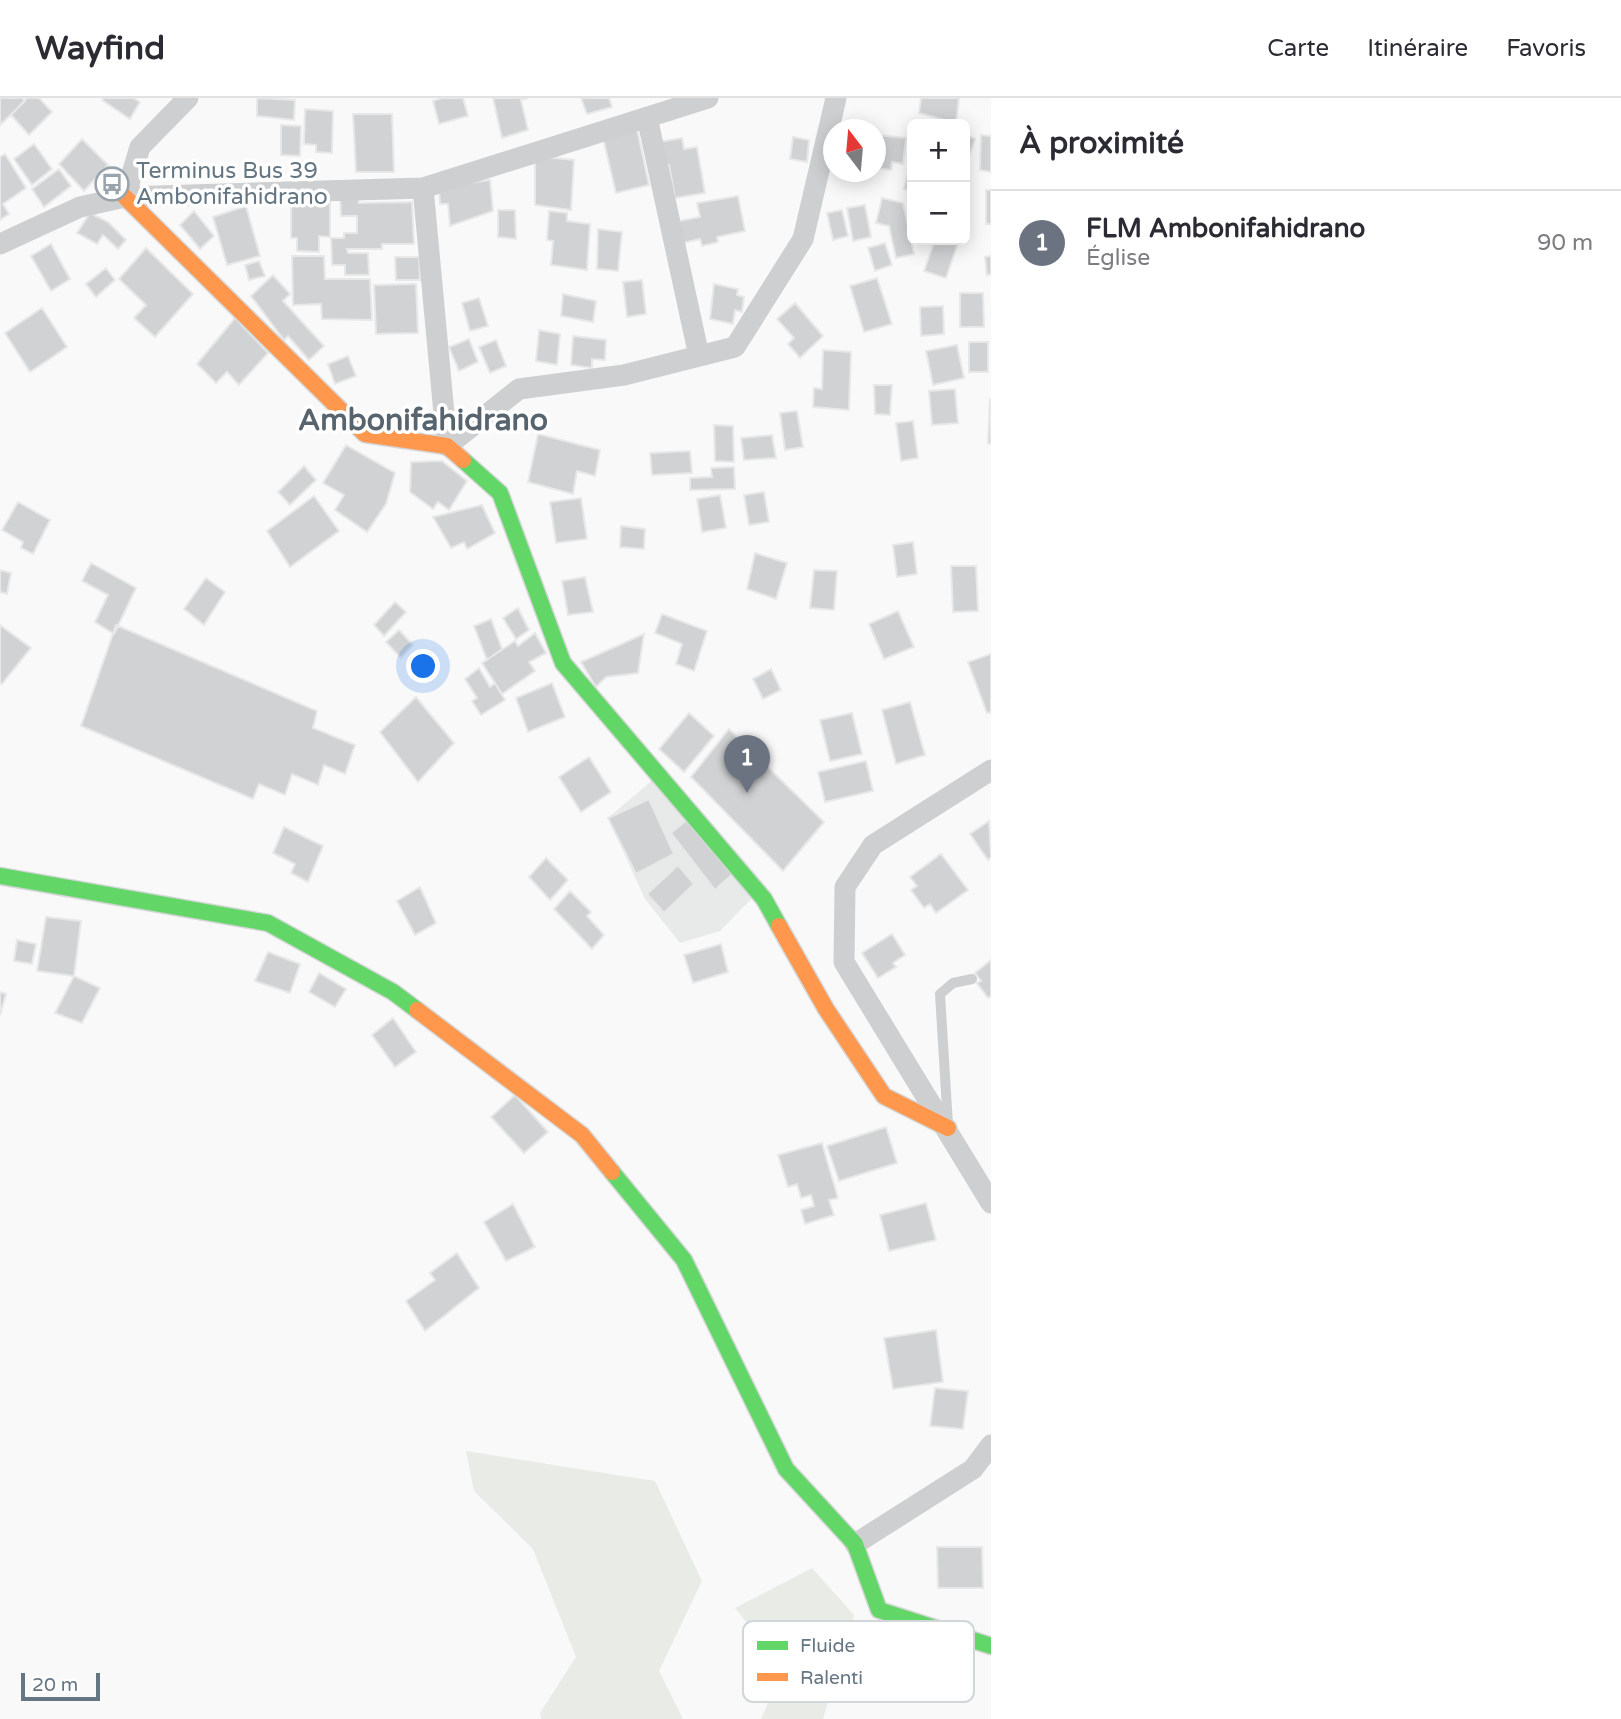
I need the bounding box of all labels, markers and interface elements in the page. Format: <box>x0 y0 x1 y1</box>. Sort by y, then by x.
text: Wayfind <box>35 29 165 68</box>
text: Carte <box>1267 34 1329 63</box>
text: Itinéraire <box>1367 34 1468 63</box>
text: Favoris <box>1506 34 1586 63</box>
north arrow <box>823 119 886 182</box>
map controls <box>907 119 970 245</box>
button: + <box>907 119 970 182</box>
text: À proximité <box>1019 125 1184 162</box>
place label: Terminus Bus 39 Ambonifahidrano <box>136 157 328 211</box>
bus stop icon: Terminus Bus 39 Ambonifahidrano <box>93 165 131 203</box>
button: − <box>907 182 970 245</box>
text: FLM Ambonifahidrano <box>1086 213 1365 244</box>
text: 1 <box>1035 229 1049 257</box>
text: 90 m <box>1537 229 1593 257</box>
text: Église <box>1086 244 1150 272</box>
district label: Ambonifahidrano <box>298 402 548 439</box>
your location <box>406 649 440 683</box>
pin: 1 <box>724 735 770 793</box>
legend <box>743 1621 974 1702</box>
text: Fluide <box>800 1635 855 1657</box>
text: Ralenti <box>800 1667 863 1689</box>
scale bar <box>21 1670 100 1702</box>
text: 20 m <box>32 1674 78 1696</box>

